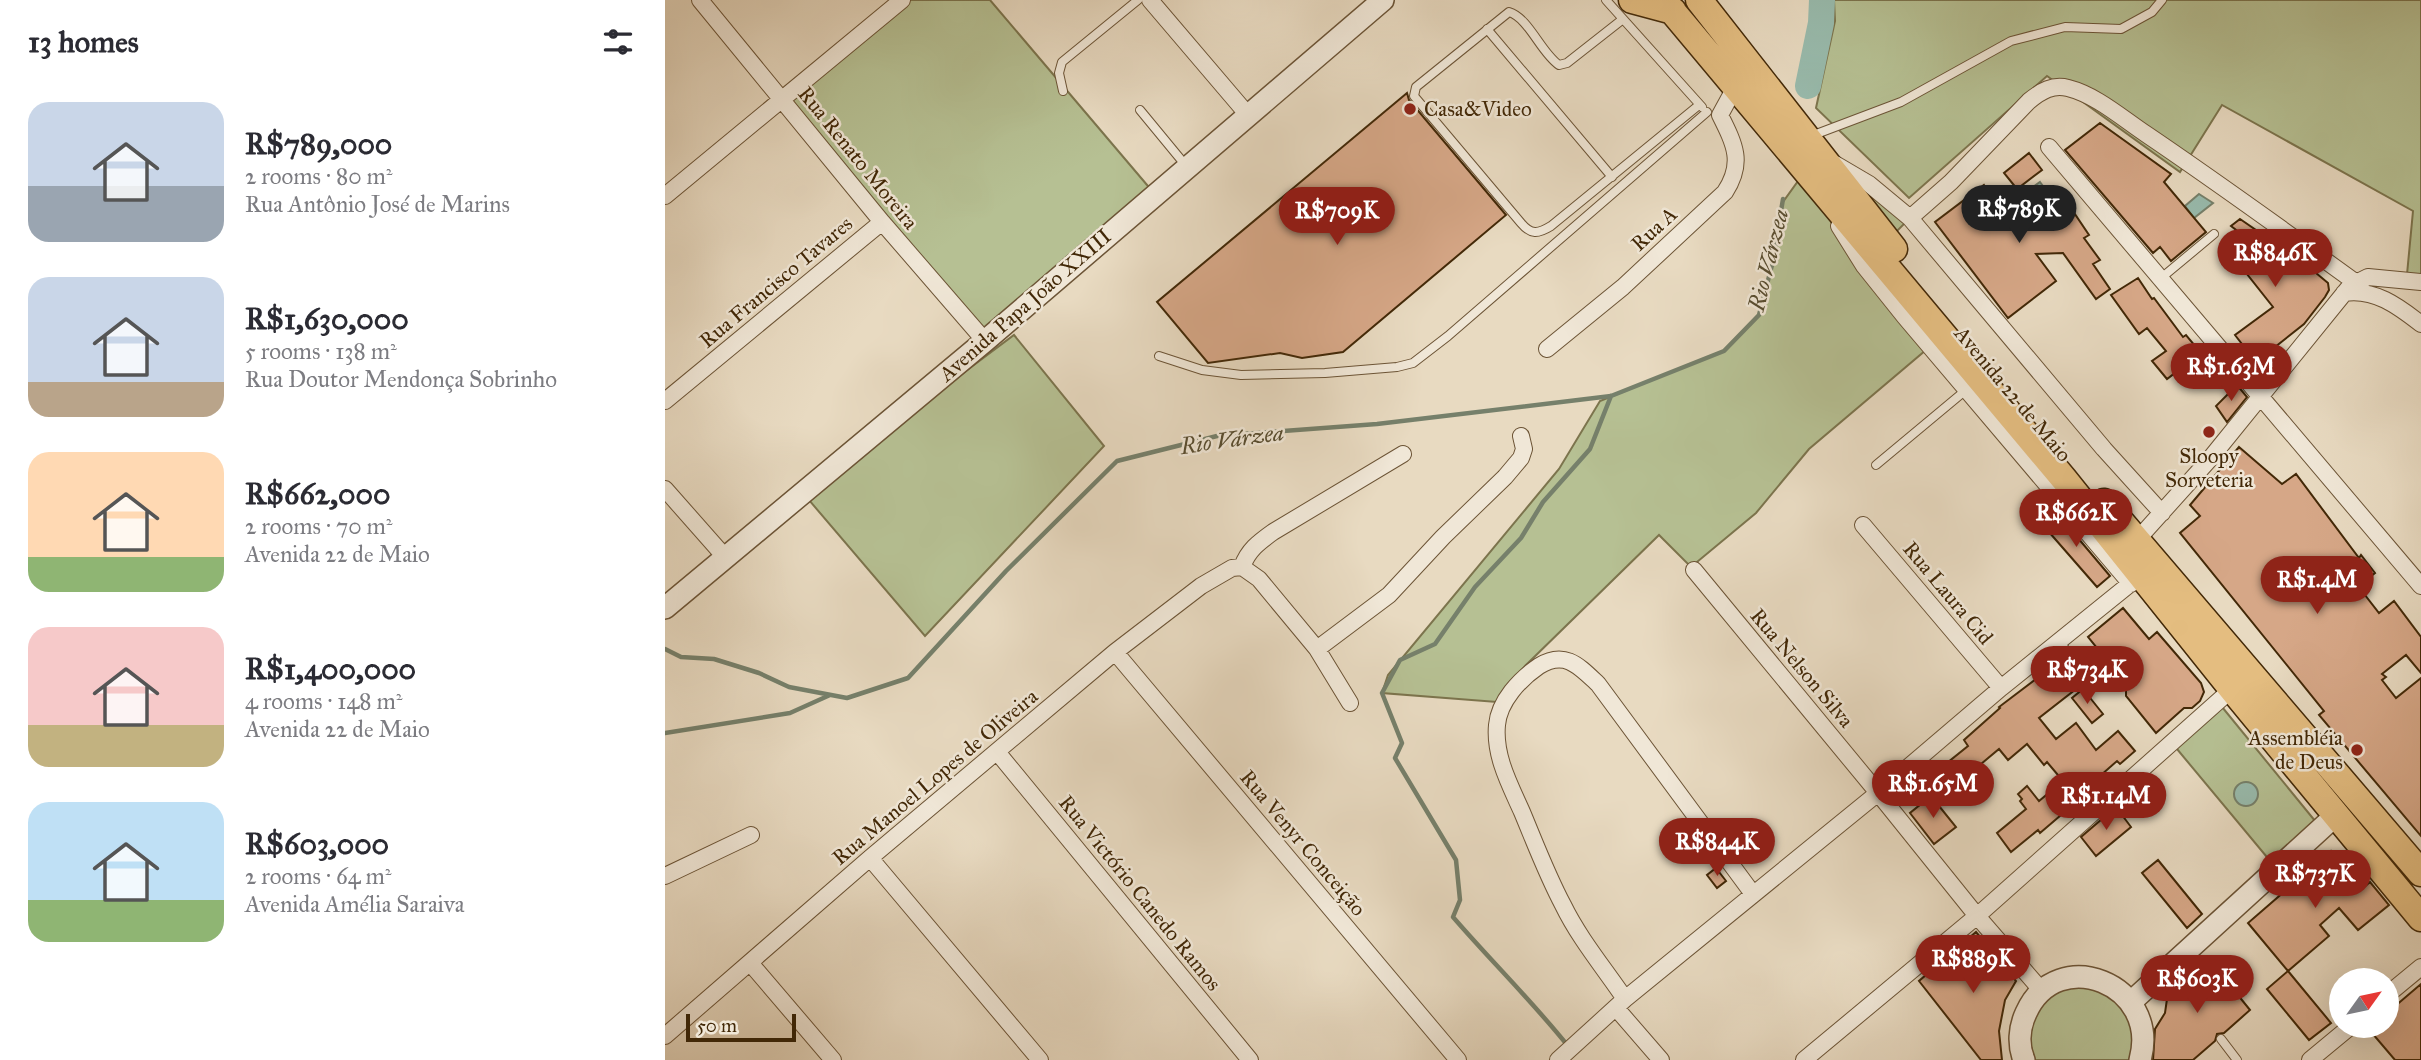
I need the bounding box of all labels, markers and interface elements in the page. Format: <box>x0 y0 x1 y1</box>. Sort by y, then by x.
icon: filters <box>599 23 637 61</box>
text: 13 homes <box>28 24 139 60</box>
street label: Rua Renato Moreira <box>792 81 924 235</box>
place label: Casa&Video <box>1424 96 1532 122</box>
marker: Casa&Video <box>1402 101 1418 117</box>
text: R$789,000 <box>245 126 392 162</box>
icon: home <box>84 130 168 214</box>
text: 2 rooms · 80 m² <box>245 162 392 190</box>
pin: R$789K <box>1962 186 2076 245</box>
pin: R$709K <box>1280 188 1394 247</box>
text: Rua Antônio José de Marins <box>245 190 510 218</box>
text: R$789K <box>1977 194 2061 222</box>
text: R$709K <box>1295 196 1379 224</box>
street label: Rua A <box>1626 201 1682 257</box>
water label: Rio Várzea <box>1742 206 1794 315</box>
street label: Rua Francisco Tavares <box>694 210 858 354</box>
street label: Avenida Papa João XXIII <box>933 223 1116 388</box>
pin: R$846K <box>2218 230 2332 289</box>
text: R$846K <box>2233 238 2317 266</box>
text: R$1,630,000 <box>245 301 409 337</box>
icon: home <box>84 305 168 389</box>
street label: Avenida 22 de Maio <box>1948 320 2077 467</box>
text: 5 rooms · 138 m² <box>245 337 397 365</box>
pin: R$1.63M <box>2166 344 2296 403</box>
text: R$1.63M <box>2187 352 2275 380</box>
text: Rua Doutor Mendonça Sobrinho <box>245 365 557 393</box>
water label: Rio Várzea <box>1178 418 1285 460</box>
marker: Sloopy Sorveteria <box>2201 424 2217 440</box>
place label: Sloopy Sorveteria <box>2165 443 2253 493</box>
text: R$662,000 <box>245 476 390 512</box>
icon: home <box>84 480 168 564</box>
pin: R$662K <box>2019 490 2133 549</box>
text: R$662K <box>2035 498 2117 526</box>
text: 2 rooms · 70 m² <box>245 512 393 540</box>
street label: Rua Laura Cid <box>1897 536 1999 650</box>
text: Avenida 22 de Maio <box>245 540 430 568</box>
pin: R$1.4M <box>2260 556 2374 616</box>
text: R$1.4M <box>2277 565 2357 593</box>
street label: Rua Nelson Silva <box>1745 603 1859 733</box>
pin: R$734K <box>2030 646 2144 706</box>
text: R$1,400,000 <box>245 651 416 687</box>
icon: home <box>84 655 168 739</box>
text: R$734K <box>2047 655 2127 683</box>
street label: Rua Manoel Lopes de Oliveira <box>827 683 1043 871</box>
text: 4 rooms · 148 m² <box>245 687 402 715</box>
text: Avenida 22 de Maio <box>245 715 430 743</box>
place label: Assembléia de Deus <box>2247 725 2343 775</box>
marker: Assembléia de Deus <box>2349 742 2365 758</box>
pin: R$1.65M <box>1868 760 1998 820</box>
street label: Rua Venyr Conceição <box>1234 765 1372 921</box>
text: R$1.65M <box>1888 769 1978 797</box>
pin: R$1.14M <box>2041 772 2171 832</box>
text: R$1.14M <box>2061 781 2151 809</box>
street label: Rua Victório Canedo Ramos <box>1053 790 1227 996</box>
pin: R$844K <box>1660 818 1774 878</box>
text: R$603,000 <box>245 826 389 862</box>
text: R$844K <box>1675 827 1759 855</box>
icon: home <box>84 830 168 914</box>
pin: R$737K <box>2258 850 2372 910</box>
text: R$737K <box>2275 859 2355 887</box>
text: 2 rooms · 64 m² <box>245 862 391 890</box>
text: Avenida Amélia Saraiva <box>245 890 464 918</box>
pin: R$889K <box>1916 936 2030 995</box>
text: R$889K <box>1931 944 2015 972</box>
pin: R$603K <box>2140 956 2254 1015</box>
text: R$603K <box>2157 964 2237 992</box>
north arrow <box>2329 968 2399 1038</box>
map controls <box>2329 968 2399 1038</box>
scale bar <box>686 1011 796 1043</box>
text: 50 m <box>697 1014 737 1037</box>

